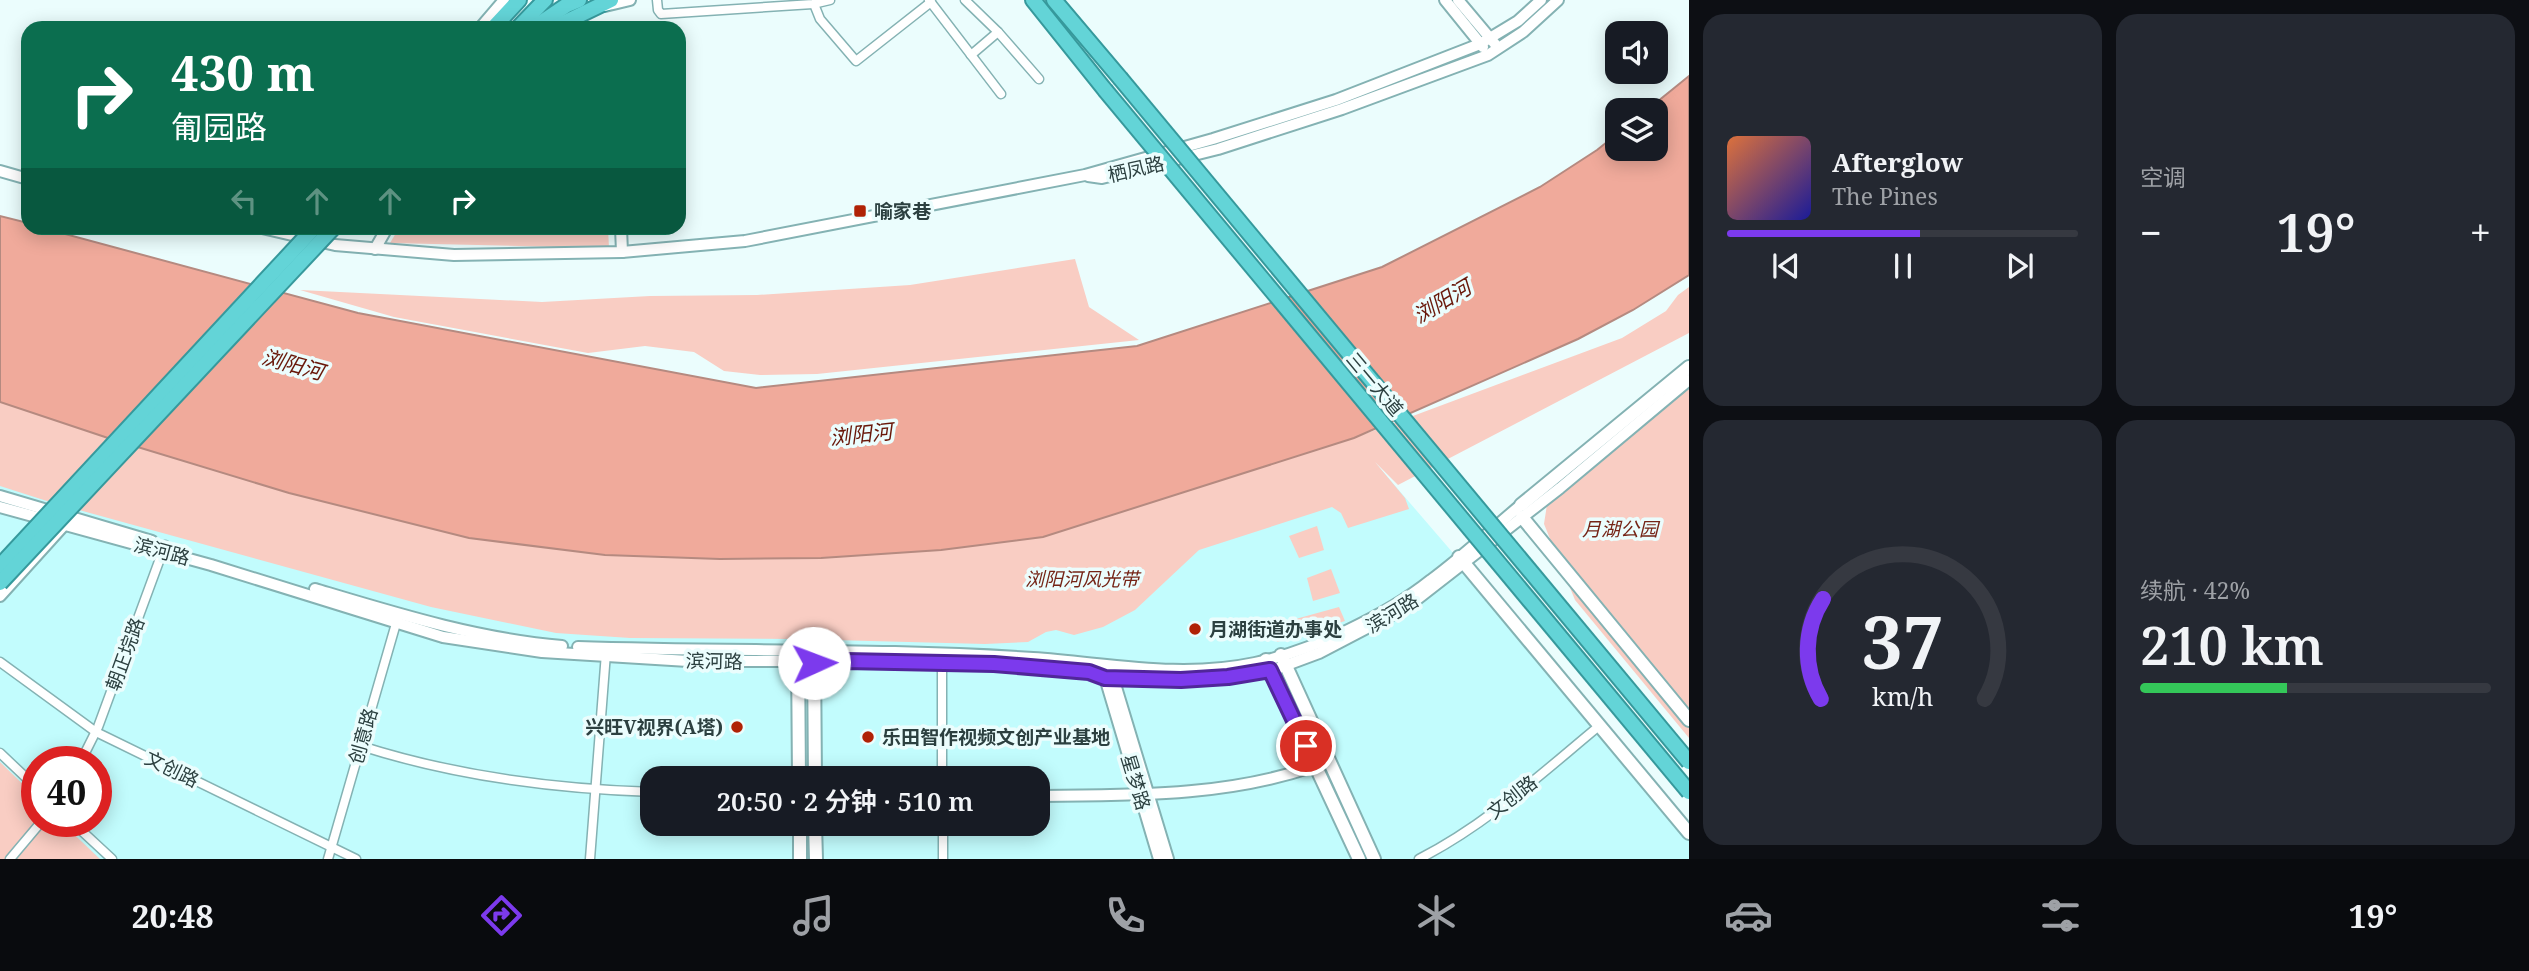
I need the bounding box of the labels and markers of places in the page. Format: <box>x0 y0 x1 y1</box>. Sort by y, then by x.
place label: 喻家巷 <box>874 198 932 224</box>
marker: 喻家巷 <box>852 203 868 219</box>
place label: 月湖街道办事处 <box>1209 616 1342 642</box>
marker: 月湖街道办事处 <box>1187 621 1203 637</box>
place label: 兴旺V视界(A塔) <box>585 714 723 740</box>
pin <box>1276 716 1336 776</box>
marker: 兴旺V视界(A塔) <box>729 719 745 735</box>
place label: 乐田智作视频文创产业基地 <box>882 724 1110 750</box>
marker: 乐田智作视频文创产业基地 <box>860 729 876 745</box>

